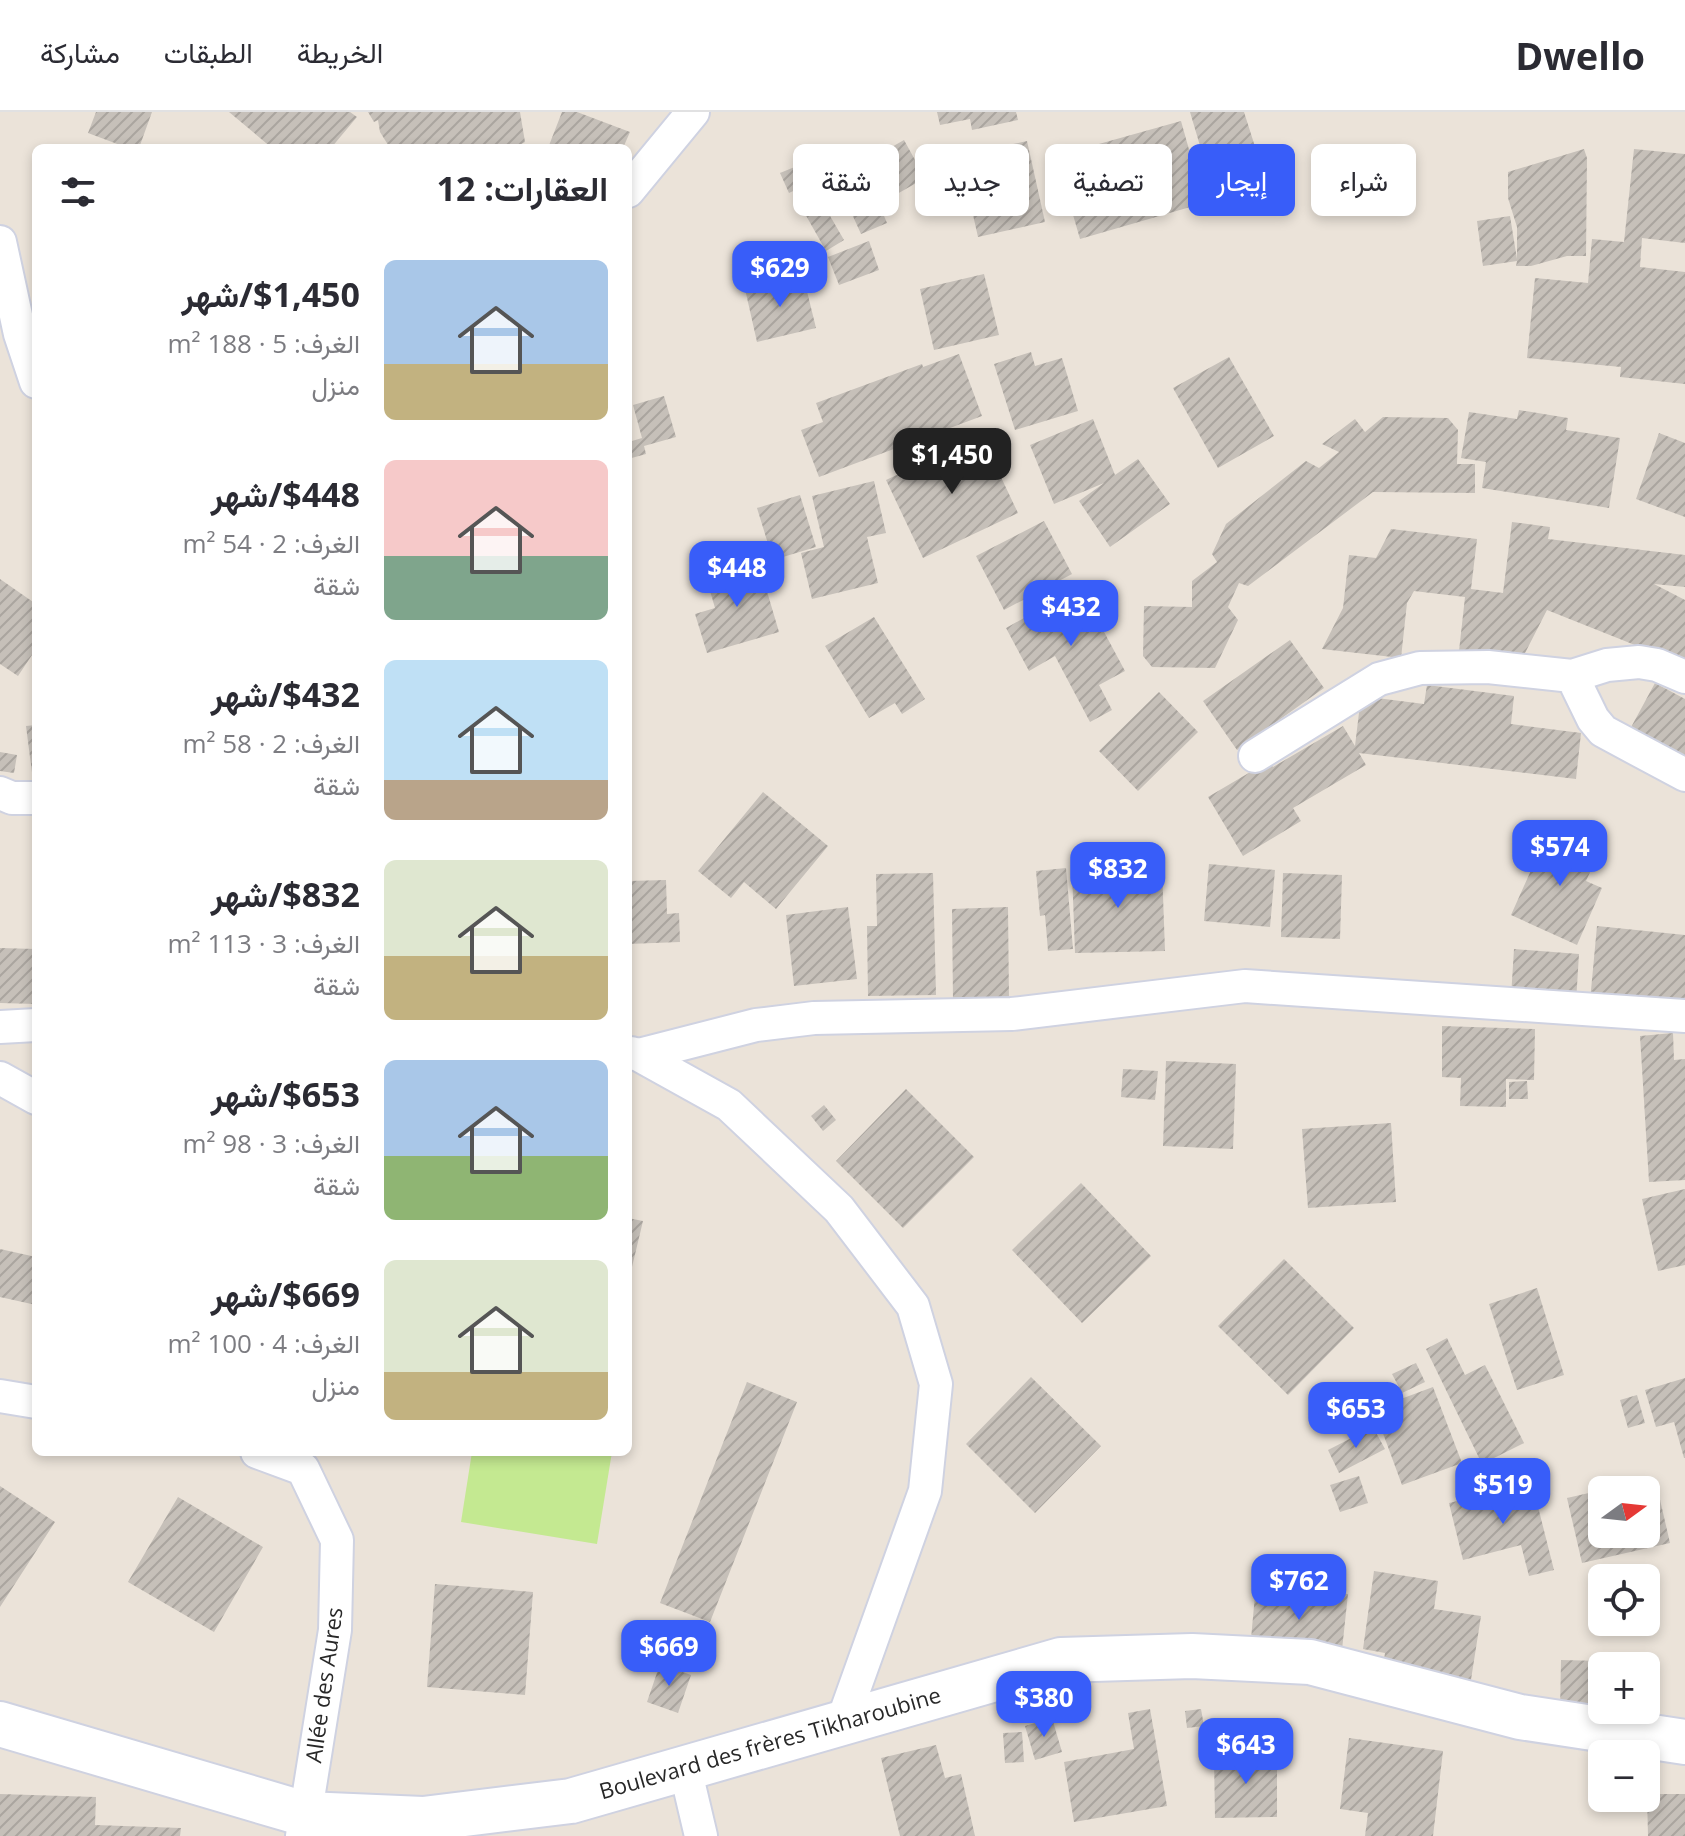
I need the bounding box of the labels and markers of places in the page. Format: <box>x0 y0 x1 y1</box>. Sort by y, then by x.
pin: $629 <box>733 241 827 309</box>
pin: $1,450 <box>887 428 1017 496</box>
pin: $448 <box>690 541 784 609</box>
pin: $432 <box>1024 580 1118 648</box>
pin: $574 <box>1513 820 1607 888</box>
pin: $832 <box>1071 842 1165 910</box>
pin: $653 <box>1309 1382 1403 1450</box>
pin: $519 <box>1456 1458 1550 1526</box>
pin: $762 <box>1252 1554 1346 1622</box>
pin: $669 <box>622 1620 716 1688</box>
pin: $380 <box>997 1671 1091 1739</box>
pin: $643 <box>1199 1718 1293 1786</box>

